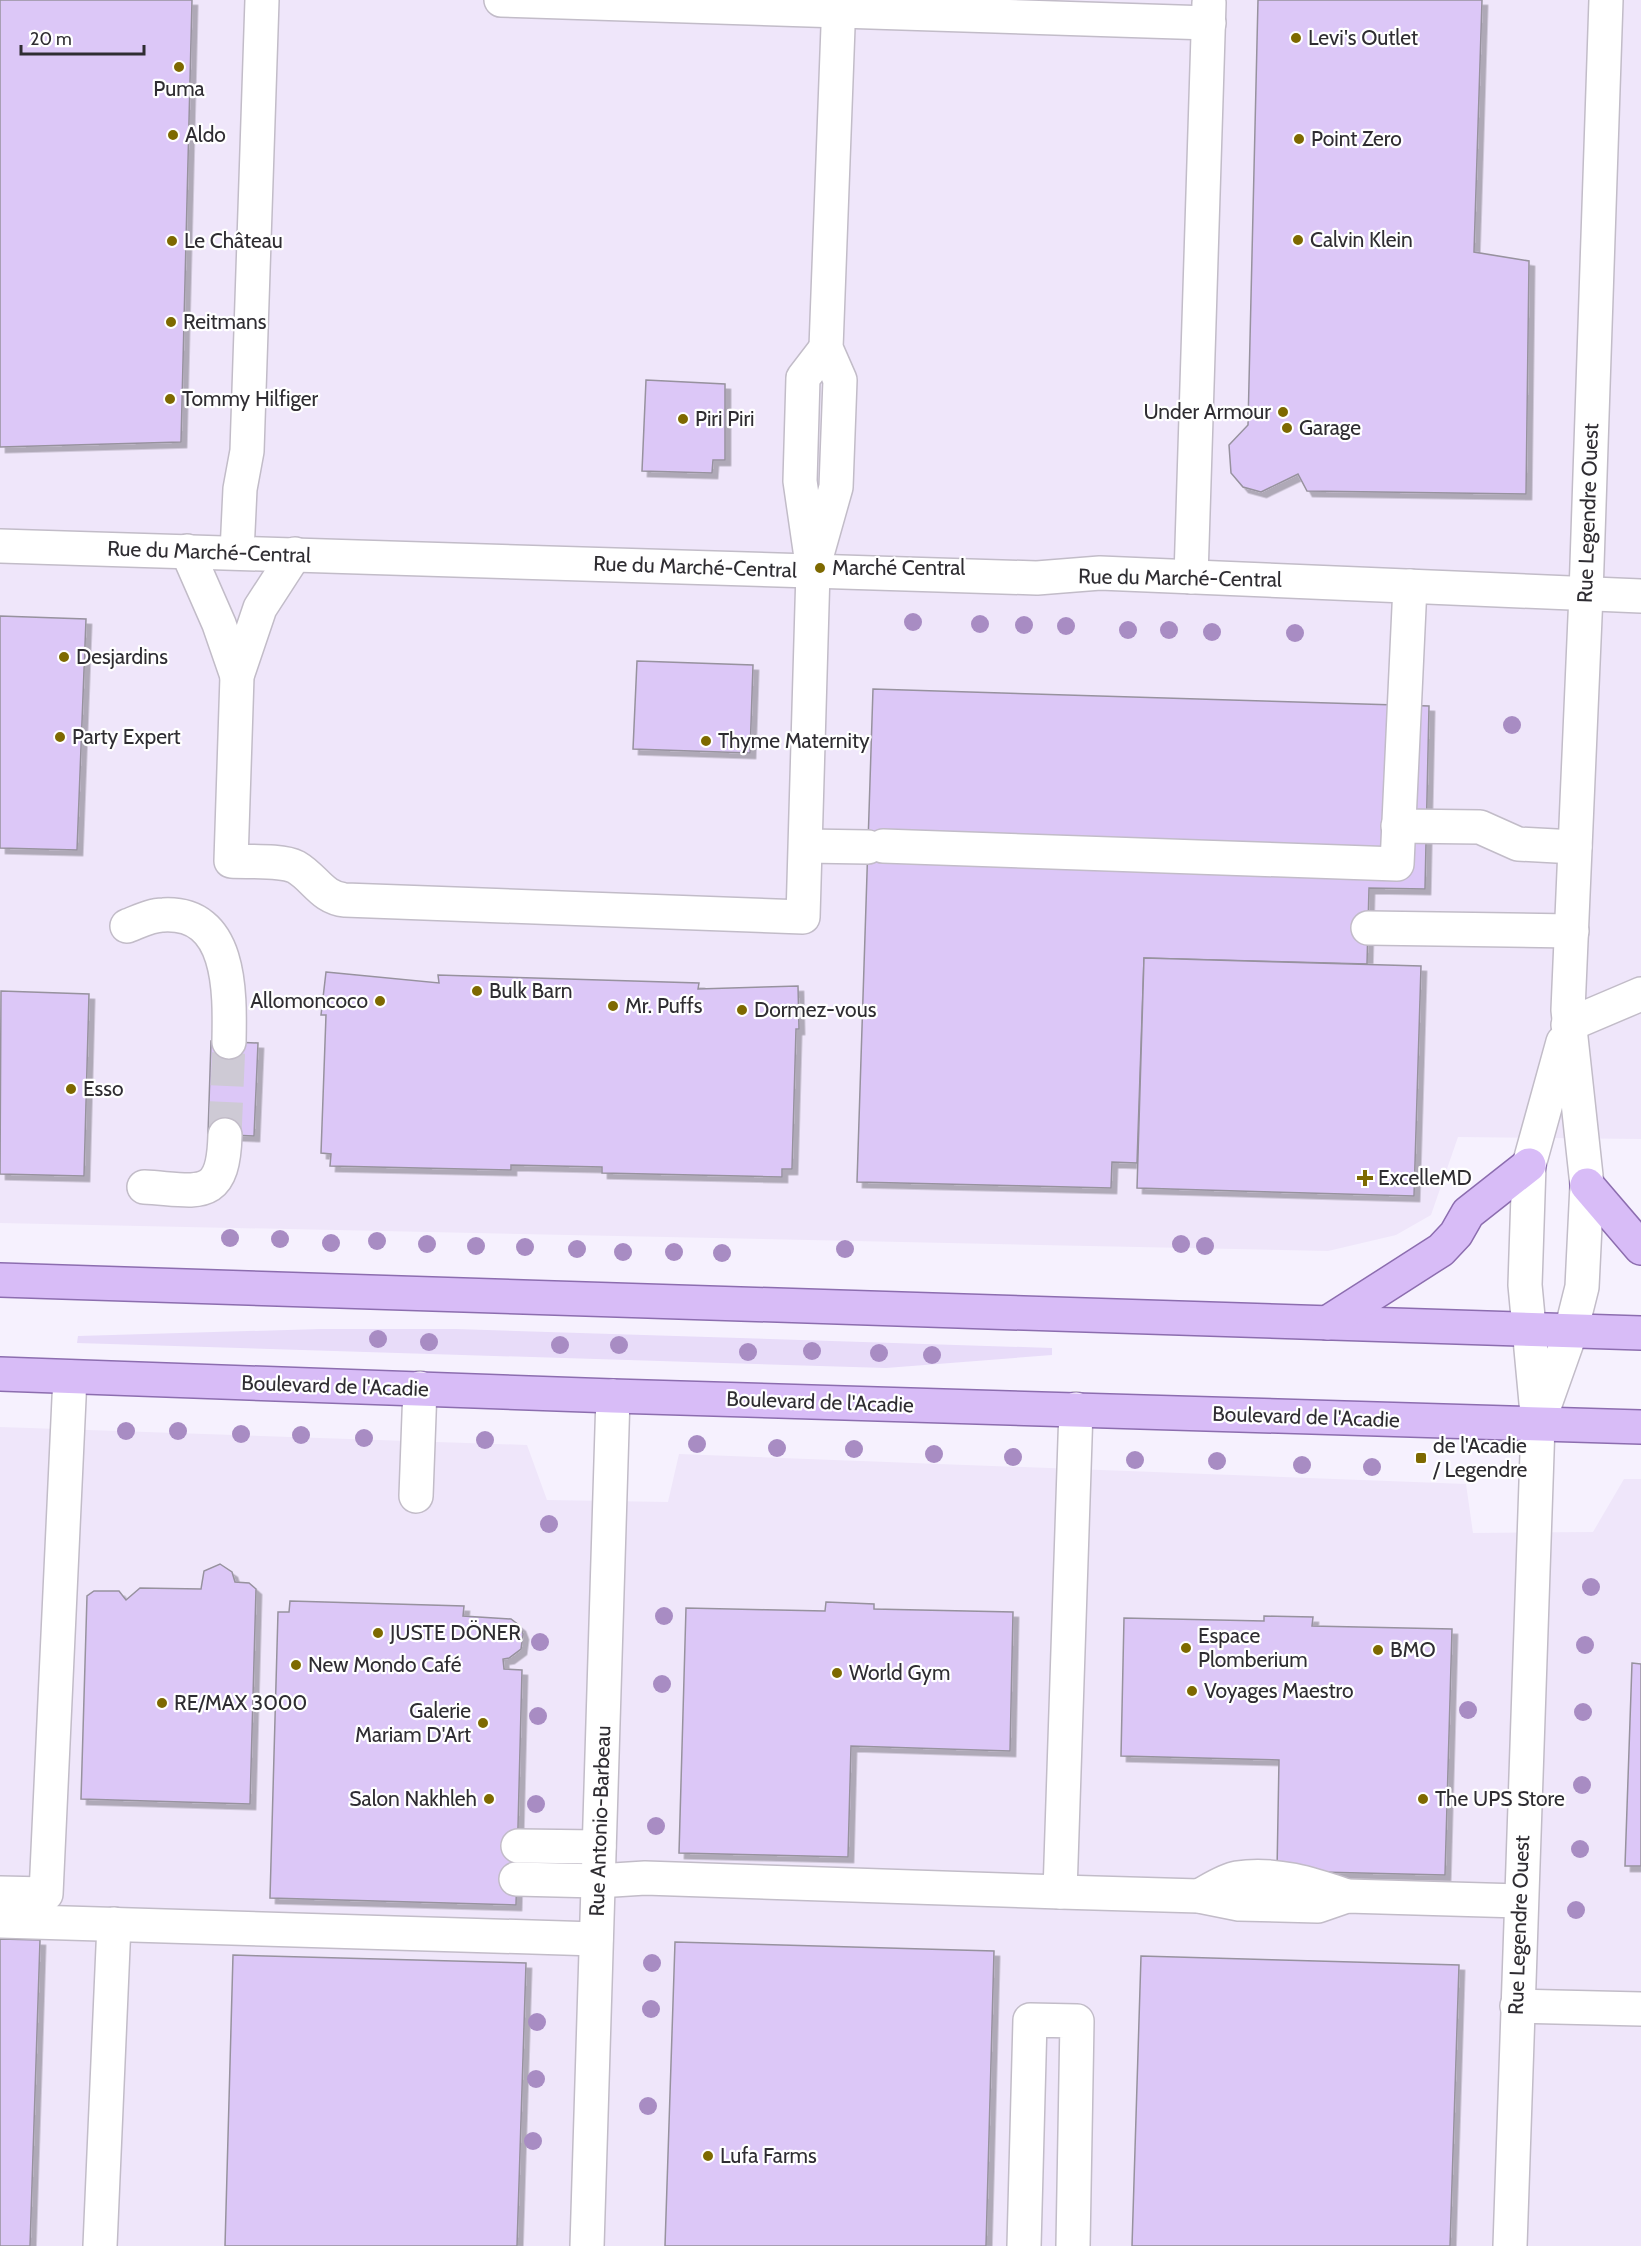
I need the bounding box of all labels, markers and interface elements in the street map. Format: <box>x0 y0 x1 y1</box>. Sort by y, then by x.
scale bar <box>21 18 144 56</box>
place label: Levi's Outlet <box>1308 25 1418 50</box>
text: 20 m <box>30 28 72 50</box>
marker: Levi's Outlet <box>1289 31 1303 45</box>
marker: Puma <box>172 60 186 74</box>
place label: Puma <box>153 76 205 101</box>
place label: Aldo <box>185 122 226 147</box>
place label: Point Zero <box>1311 126 1402 151</box>
marker: Aldo <box>166 128 180 142</box>
marker: Point Zero <box>1292 132 1306 146</box>
place label: Calvin Klein <box>1310 227 1413 252</box>
place label: Le Château <box>184 228 283 253</box>
marker: Calvin Klein <box>1291 233 1305 247</box>
marker: Le Château <box>165 234 179 248</box>
place label: Reitmans <box>183 309 267 334</box>
marker: Reitmans <box>164 315 178 329</box>
place label: Tommy Hilfiger <box>182 386 319 411</box>
marker: Tommy Hilfiger <box>163 392 177 406</box>
place label: Under Armour <box>1143 399 1271 424</box>
marker: Under Armour <box>1276 405 1290 419</box>
place label: Piri Piri <box>695 406 755 431</box>
marker: Piri Piri <box>676 412 690 426</box>
place label: Garage <box>1299 415 1361 440</box>
marker: Garage <box>1280 421 1294 435</box>
street label: Rue Legendre Ouest <box>1572 423 1603 603</box>
street label: Rue du Marché-Central <box>107 535 311 568</box>
street label: Rue du Marché-Central <box>593 550 797 583</box>
place label: Marché Central <box>832 555 965 580</box>
marker: Marché Central <box>813 561 827 575</box>
street label: Rue du Marché-Central <box>1078 563 1282 592</box>
place label: Desjardins <box>76 644 168 670</box>
marker: Desjardins <box>57 650 71 664</box>
place label: Party Expert <box>72 724 181 749</box>
place label: Thyme Maternity <box>718 728 870 753</box>
marker: Party Expert <box>53 730 67 744</box>
marker: Thyme Maternity <box>699 734 713 748</box>
place label: Bulk Barn <box>489 978 573 1003</box>
marker: Bulk Barn <box>470 984 484 998</box>
place label: Allomoncoco <box>250 988 368 1013</box>
place label: Mr. Puffs <box>625 993 703 1018</box>
marker: Allomoncoco <box>373 994 387 1008</box>
place label: Dormez-vous <box>754 997 877 1022</box>
marker: Mr. Puffs <box>606 999 620 1013</box>
marker: Dormez-vous <box>735 1003 749 1017</box>
place label: Esso <box>83 1076 123 1101</box>
marker: Esso <box>64 1082 78 1096</box>
place label: ExcelleMD <box>1378 1165 1472 1190</box>
marker: ExcelleMD <box>1356 1169 1374 1187</box>
street label: Boulevard de l'Acadie <box>241 1370 429 1401</box>
street label: Boulevard de l'Acadie <box>726 1386 914 1417</box>
street label: Boulevard de l'Acadie <box>1212 1401 1400 1432</box>
place label: de l'Acadie / Legendre <box>1432 1433 1528 1482</box>
marker: de l'Acadie / Legendre <box>1414 1451 1428 1465</box>
place label: JUSTE DÖNER <box>389 1620 521 1645</box>
place label: Espace Plomberium <box>1198 1623 1308 1672</box>
marker: JUSTE DÖNER <box>371 1626 385 1640</box>
place label: BMO <box>1390 1637 1436 1662</box>
marker: Espace Plomberium <box>1179 1641 1193 1655</box>
marker: BMO <box>1371 1643 1385 1657</box>
place label: New Mondo Café <box>308 1652 462 1677</box>
marker: New Mondo Café <box>289 1658 303 1672</box>
place label: World Gym <box>849 1660 950 1685</box>
marker: World Gym <box>830 1666 844 1680</box>
place label: Voyages Maestro <box>1204 1678 1354 1703</box>
marker: Voyages Maestro <box>1185 1684 1199 1698</box>
place label: RE/MAX 3000 <box>174 1690 307 1715</box>
marker: RE/MAX 3000 <box>155 1696 169 1710</box>
place label: Galerie Mariam D'Art <box>355 1698 471 1747</box>
marker: Galerie Mariam D'Art <box>476 1716 490 1730</box>
street label: Rue Antonio-Barbeau <box>584 1725 615 1917</box>
place label: Salon Nakhleh <box>349 1786 477 1811</box>
place label: The UPS Store <box>1435 1786 1565 1811</box>
marker: Salon Nakhleh <box>482 1792 496 1806</box>
marker: The UPS Store <box>1416 1792 1430 1806</box>
street label: Rue Legendre Ouest <box>1503 1835 1534 2015</box>
place label: Lufa Farms <box>720 2143 817 2168</box>
marker: Lufa Farms <box>701 2149 715 2163</box>

